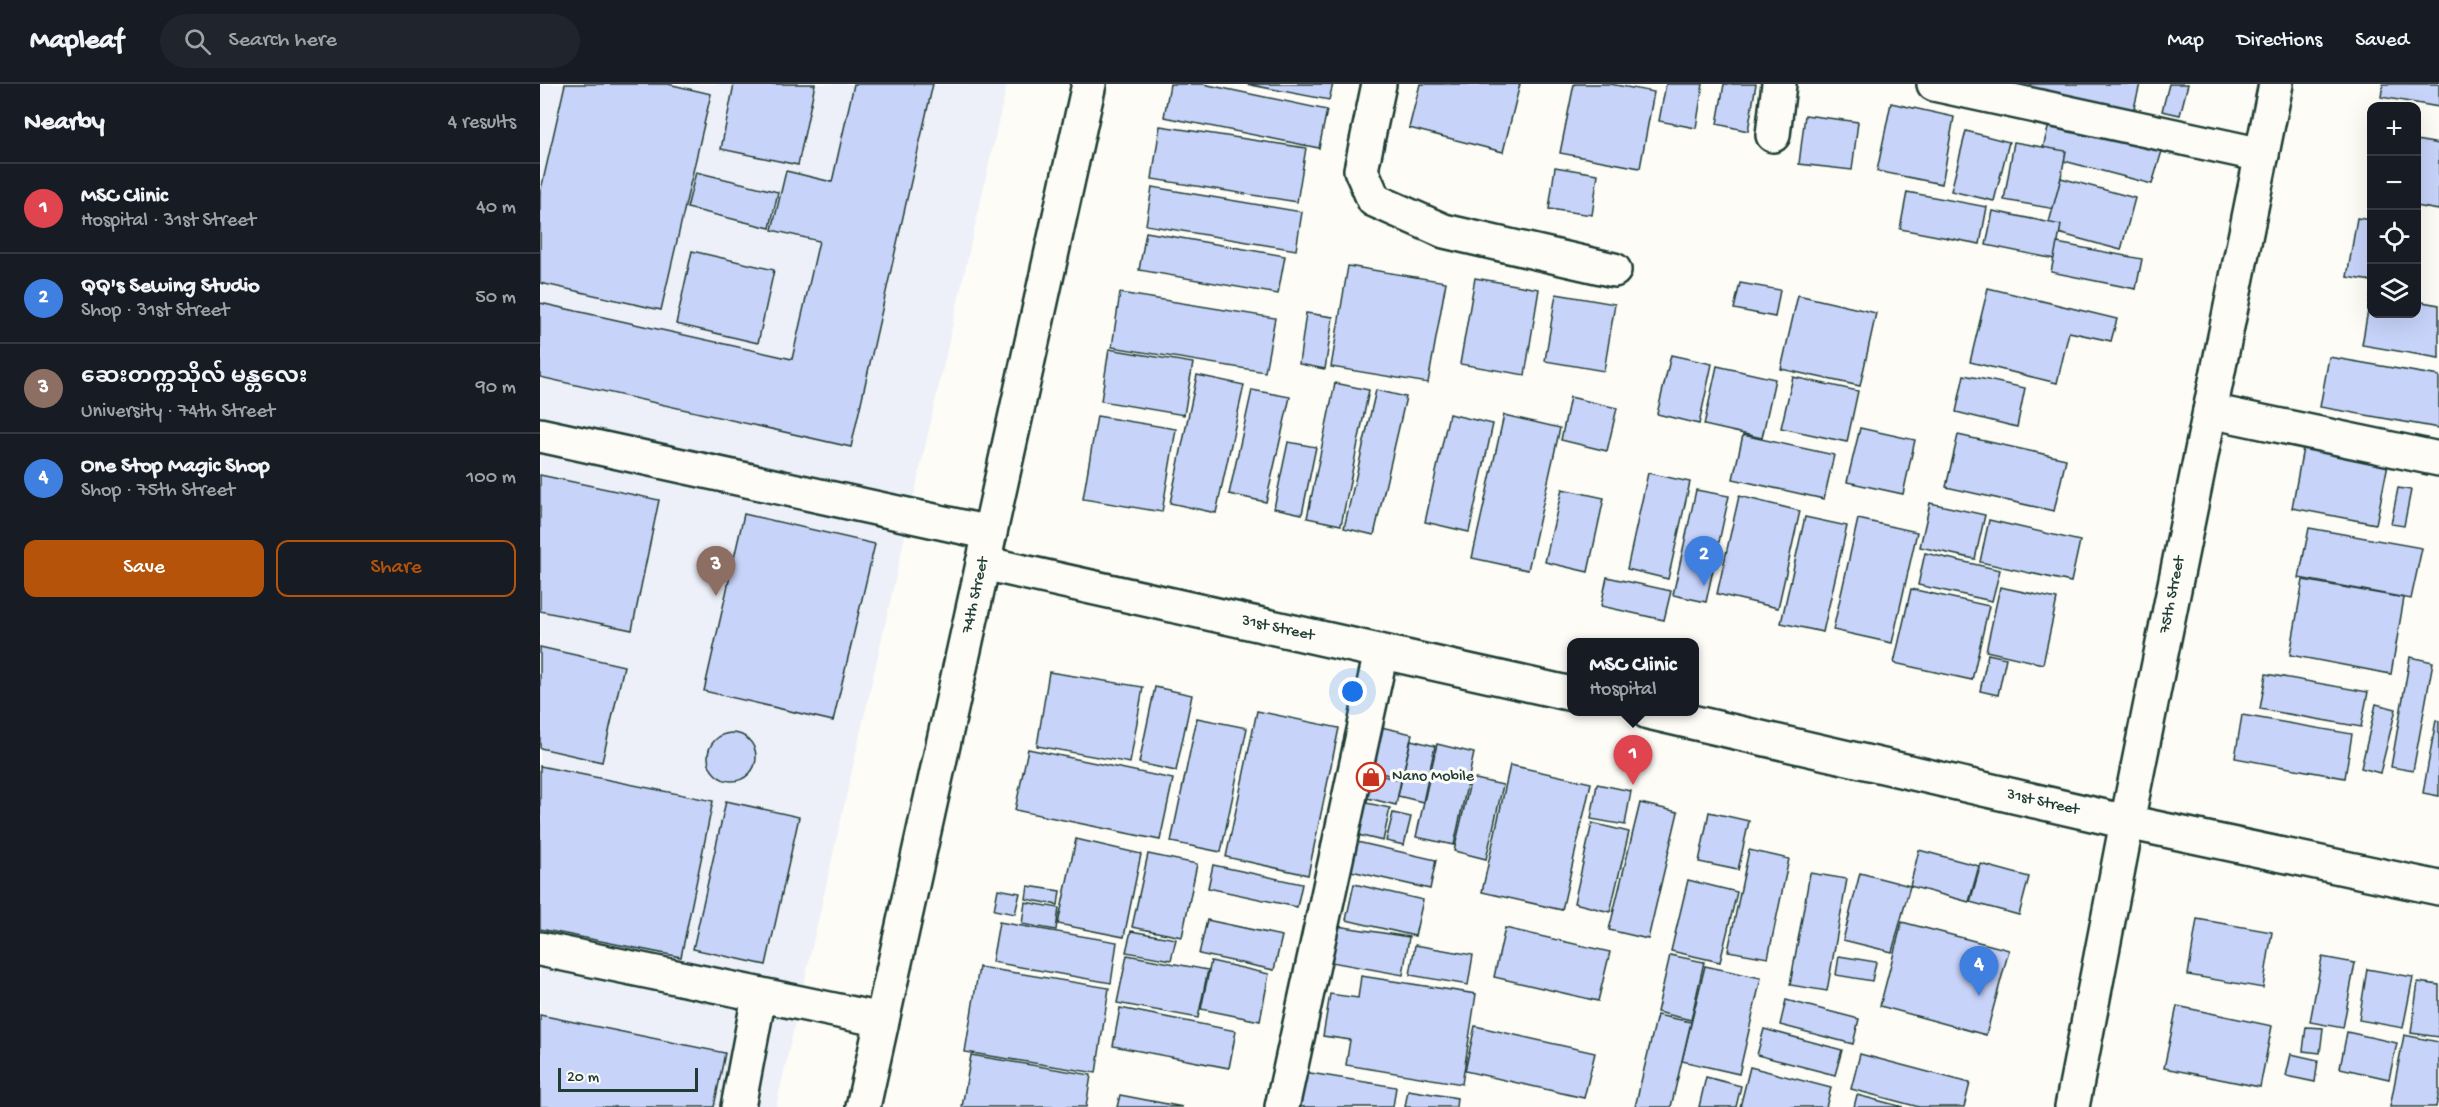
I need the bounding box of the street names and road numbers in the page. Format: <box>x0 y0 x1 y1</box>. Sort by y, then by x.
street label: 75th Street <box>2156 553 2190 636</box>
street label: 74th Street <box>958 554 994 636</box>
street label: 31st Street <box>1239 611 1317 646</box>
street label: 31st Street <box>2004 785 2082 820</box>

